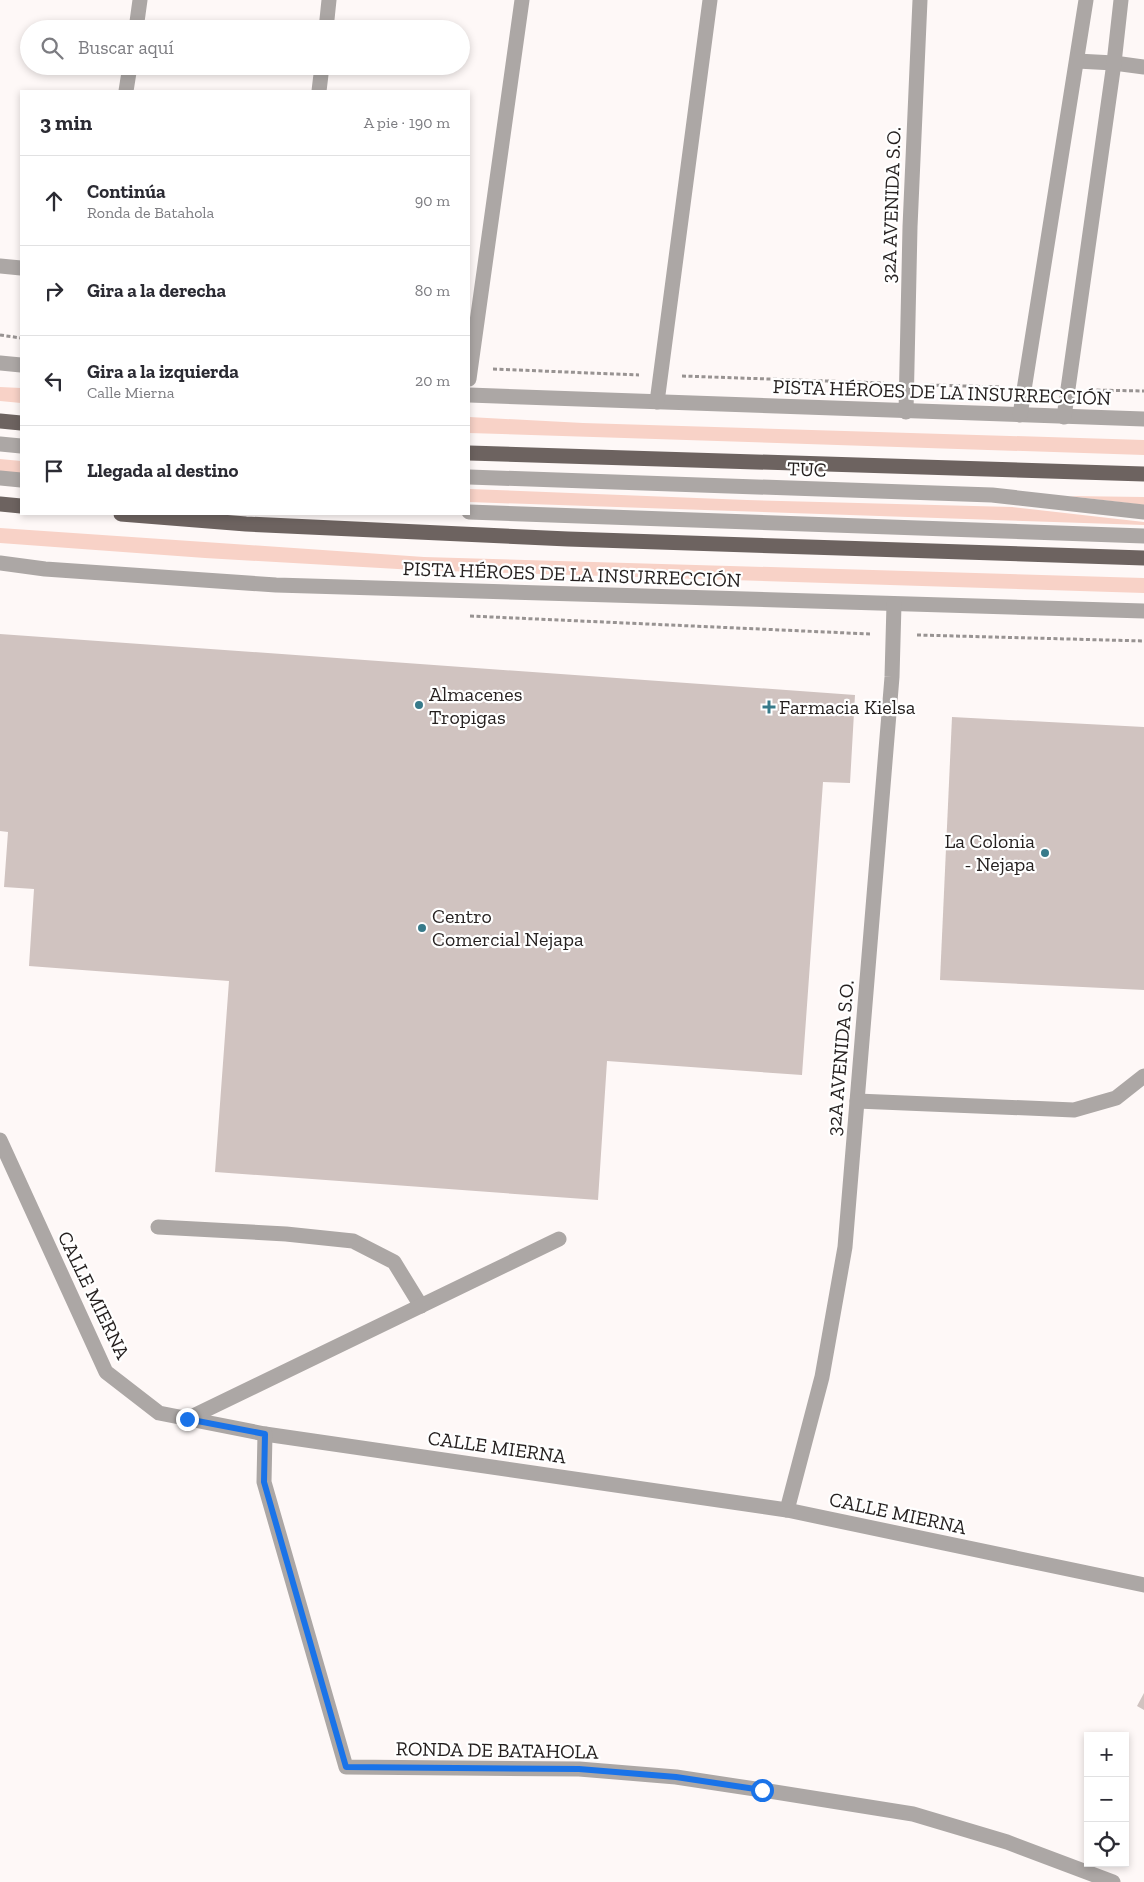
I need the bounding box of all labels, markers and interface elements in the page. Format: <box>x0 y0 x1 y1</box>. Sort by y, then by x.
search box <box>20 20 470 75</box>
icon: search <box>38 34 66 62</box>
text: Buscar aquí <box>78 36 174 59</box>
text: 3 min <box>40 110 92 135</box>
text: A pie · 190 m <box>364 113 450 132</box>
street label: 32A AVENIDA S.O. <box>876 126 906 284</box>
text: Continúa <box>87 180 166 203</box>
icon: ahead <box>40 187 68 215</box>
text: 90 m <box>415 191 450 210</box>
text: Ronda de Batahola <box>87 203 214 222</box>
icon: right <box>40 277 68 305</box>
text: Gira a la derecha <box>87 279 226 302</box>
text: 80 m <box>415 281 450 300</box>
text: Gira a la izquierda <box>87 360 239 383</box>
icon: left <box>40 367 68 395</box>
text: 20 m <box>415 371 450 390</box>
street label: PISTA HÉROES DE LA INSURRECCIÓN <box>772 374 1112 410</box>
text: Calle Mierna <box>87 383 174 402</box>
street label: TUC <box>787 456 827 482</box>
icon: arrive <box>40 457 68 485</box>
text: Llegada al destino <box>87 459 238 482</box>
street label: PISTA HÉROES DE LA INSURRECCIÓN <box>402 556 742 592</box>
place label: Almacenes Tropigas <box>429 682 522 729</box>
place label: Farmacia Kielsa <box>779 695 916 719</box>
marker: Almacenes Tropigas <box>413 699 425 711</box>
marker: Farmacia Kielsa <box>763 701 775 713</box>
place label: La Colonia - Nejapa <box>944 829 1035 876</box>
marker: La Colonia - Nejapa <box>1039 847 1051 859</box>
place label: Centro Comercial Nejapa <box>432 904 584 951</box>
marker: Centro Comercial Nejapa <box>416 922 428 934</box>
street label: 32A AVENIDA S.O. <box>821 979 859 1137</box>
street label: CALLE MIERNA <box>53 1227 136 1364</box>
route end <box>176 1408 199 1431</box>
street label: CALLE MIERNA <box>426 1425 569 1469</box>
street label: CALLE MIERNA <box>827 1487 970 1539</box>
map controls <box>1084 1732 1129 1867</box>
button: + <box>1084 1732 1129 1777</box>
street label: RONDA DE BATAHOLA <box>395 1736 600 1764</box>
button: − <box>1084 1777 1129 1822</box>
route start <box>751 1779 774 1802</box>
button: locate <box>1084 1822 1129 1867</box>

